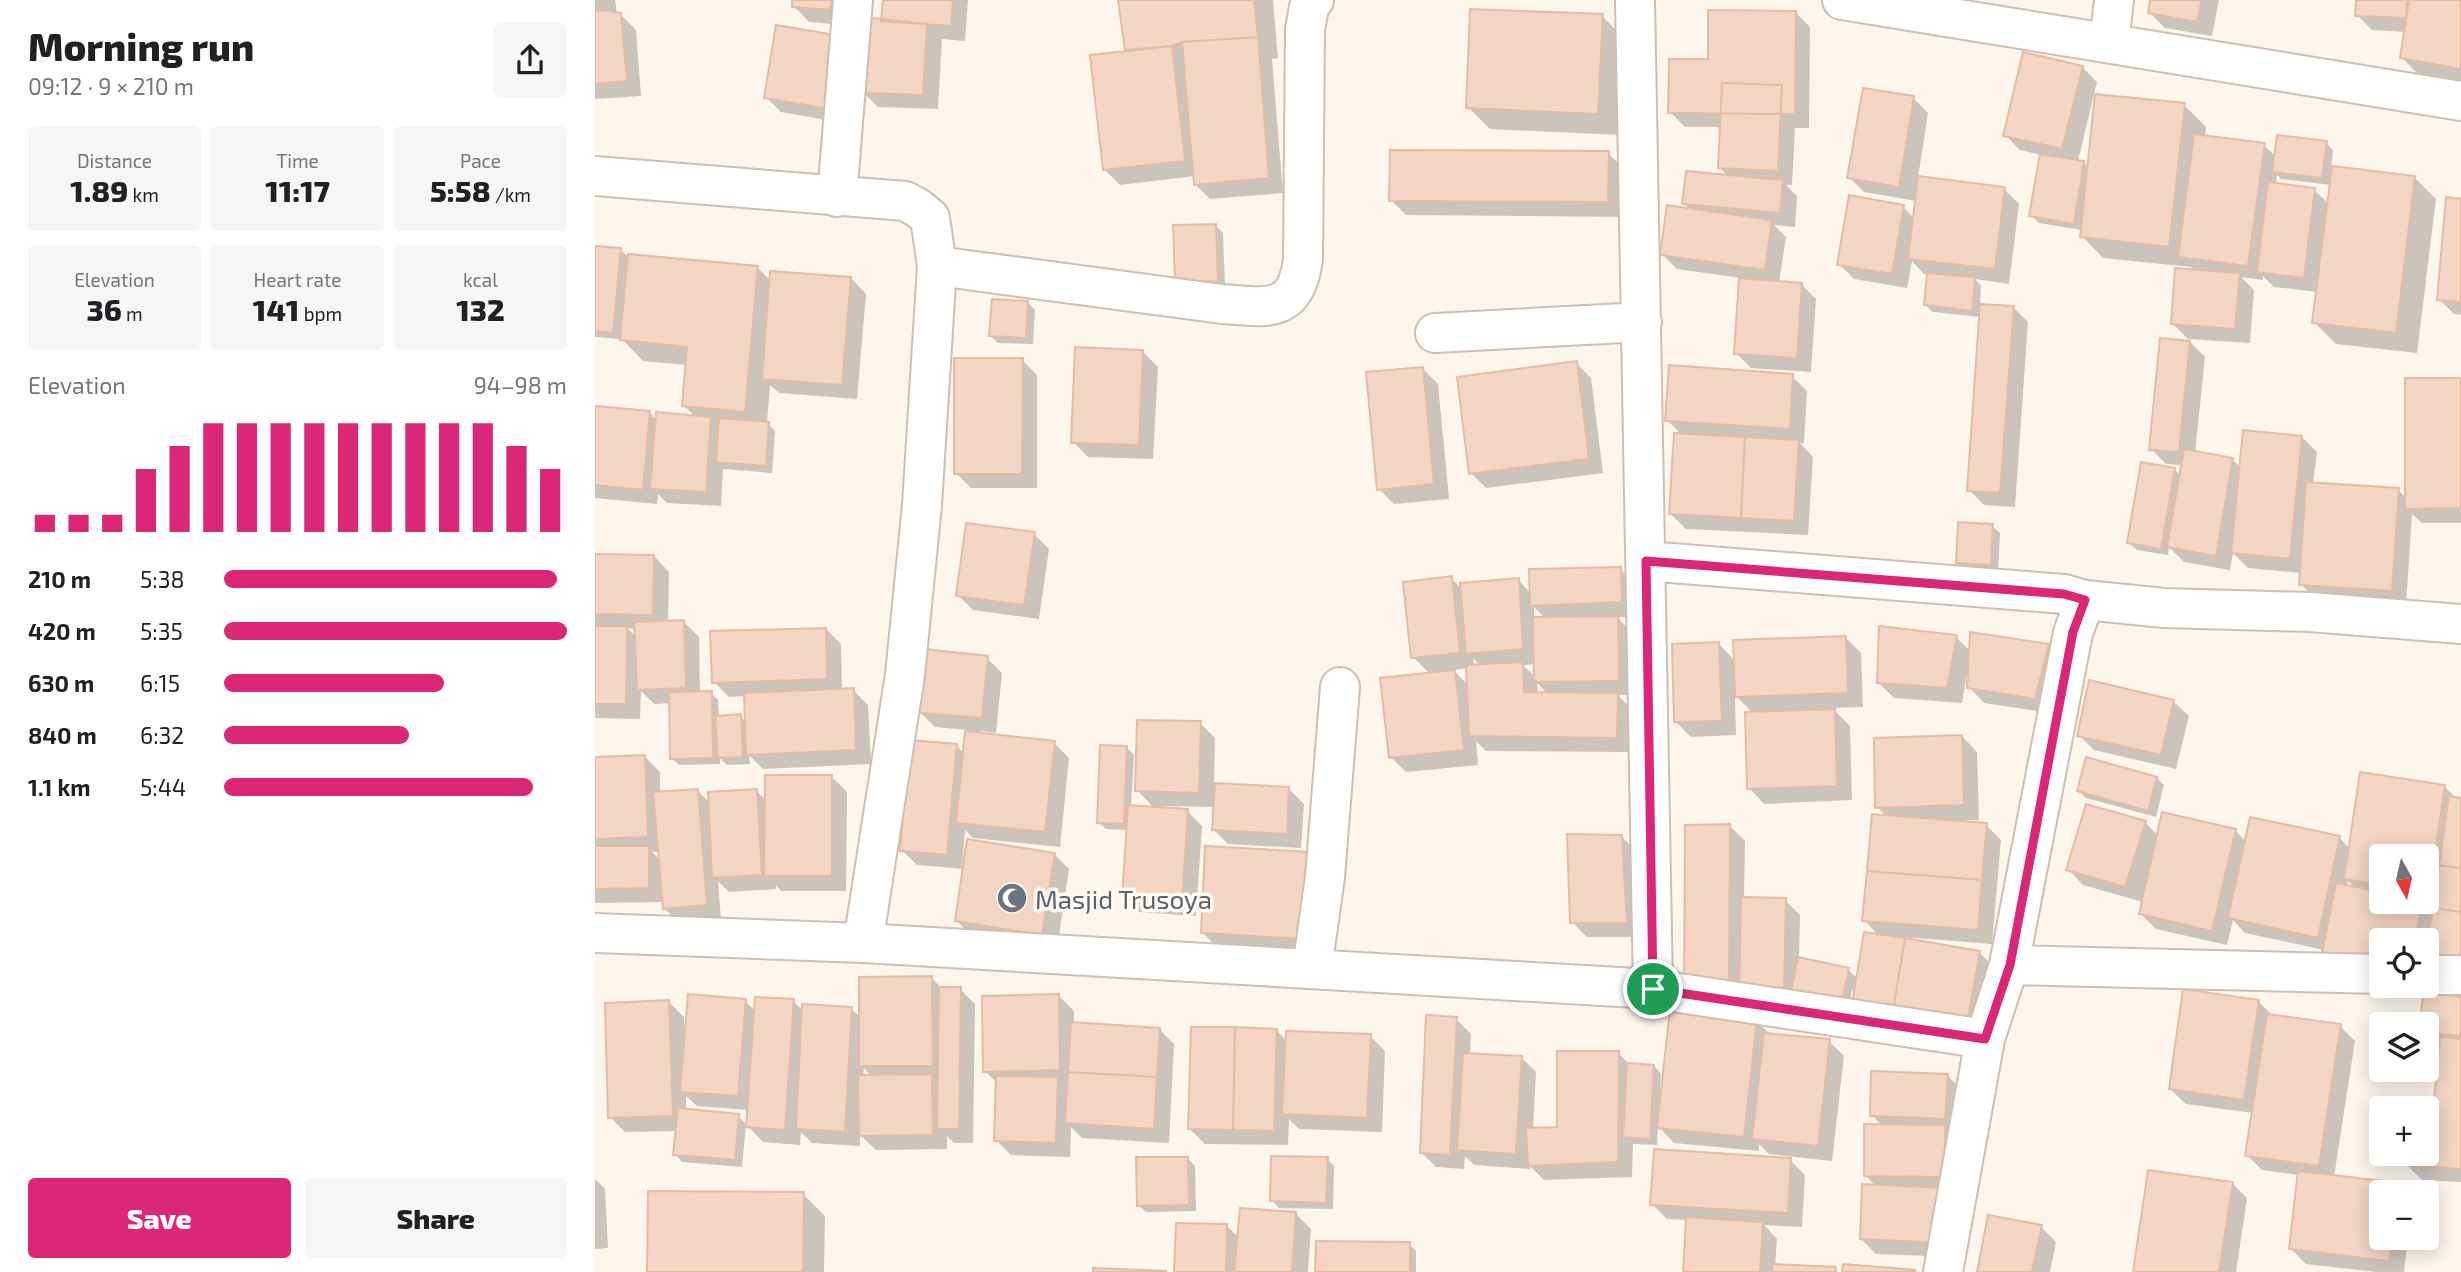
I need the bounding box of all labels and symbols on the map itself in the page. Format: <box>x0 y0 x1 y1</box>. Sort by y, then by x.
north arrow <box>2369 844 2439 914</box>
mosque icon: Masjid Trusoya <box>995 881 1029 915</box>
place label: Masjid Trusoya <box>1035 883 1212 914</box>
pin <box>1623 959 1683 1019</box>

